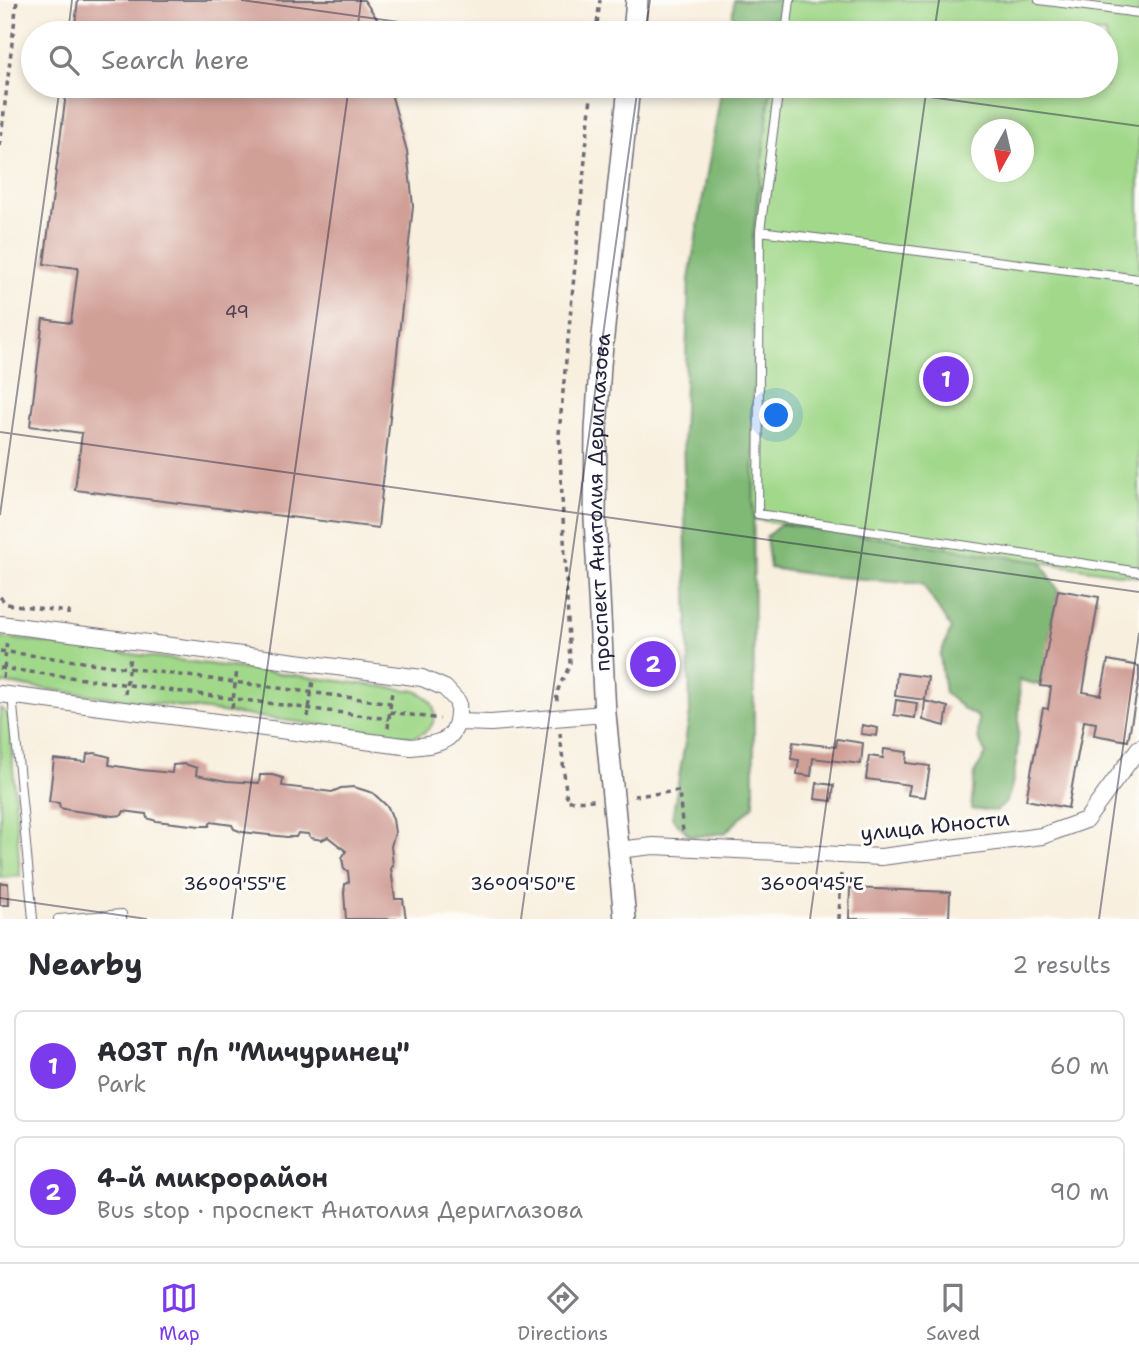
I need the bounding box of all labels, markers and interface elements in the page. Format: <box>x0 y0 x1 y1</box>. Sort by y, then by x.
search box <box>21 21 1118 98</box>
icon: search <box>45 41 83 79</box>
text: Search here <box>101 42 250 77</box>
north arrow <box>971 119 1034 182</box>
house number: 49 <box>225 300 249 324</box>
street label: проспект Анатолия Дериглазова <box>581 332 617 672</box>
pin: 1 <box>923 353 969 405</box>
your location <box>759 398 793 432</box>
pin: 2 <box>630 638 676 690</box>
street label: улица Юности <box>859 804 1011 848</box>
text: 36°09'55"E <box>183 872 287 896</box>
text: 36°09'50"E <box>470 872 576 896</box>
text: 36°09'45"E <box>760 872 864 896</box>
text: Nearby <box>28 944 143 985</box>
text: 2 results <box>1012 950 1111 980</box>
text: АОЗТ п/п "Мичуринец" <box>97 1034 410 1069</box>
text: 1 <box>48 1051 58 1081</box>
text: 60 m <box>1050 1051 1109 1081</box>
text: Park <box>97 1069 146 1099</box>
text: 4-й микрорайон <box>97 1160 328 1195</box>
text: 2 <box>45 1177 61 1207</box>
text: 90 m <box>1049 1177 1109 1207</box>
text: Bus stop · проспект Анатолия Дериглазова <box>97 1195 583 1225</box>
tab: Map <box>159 1279 200 1346</box>
tab: Directions <box>518 1279 608 1346</box>
tab: Saved <box>926 1279 980 1346</box>

